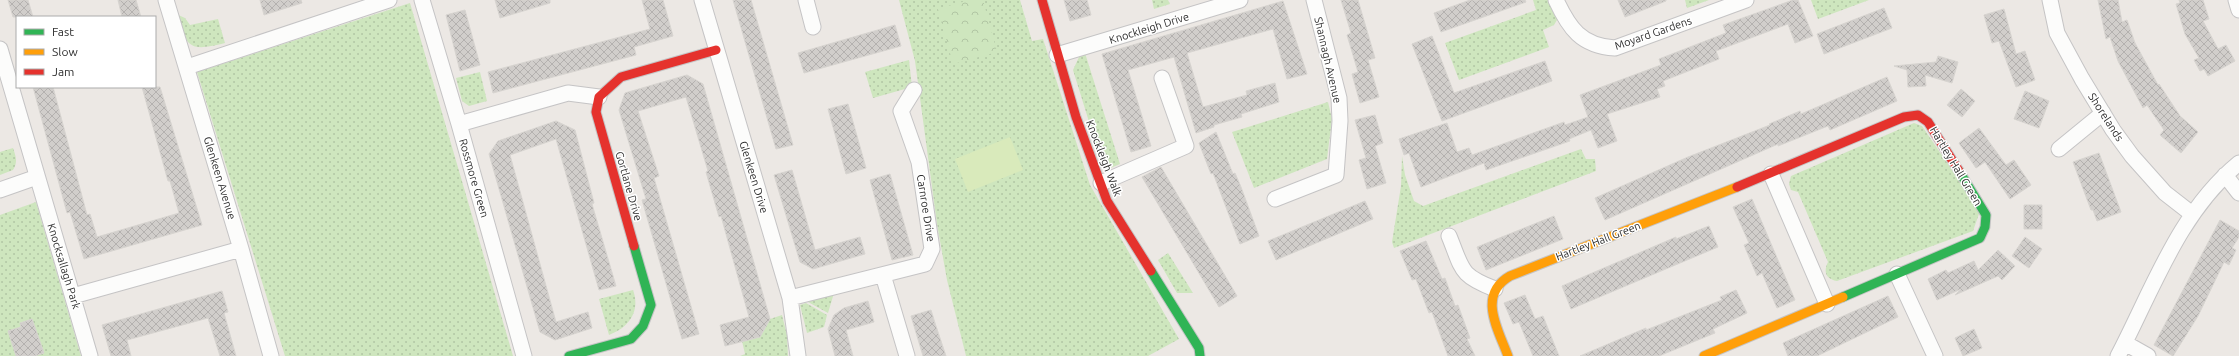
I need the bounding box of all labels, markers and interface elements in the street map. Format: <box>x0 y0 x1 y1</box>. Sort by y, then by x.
street label: Knockleigh Drive <box>1108 10 1190 46</box>
street label: Moyard Gardens <box>1613 14 1693 52</box>
legend <box>16 16 156 88</box>
street label: Shannagh Avenue <box>1312 16 1344 104</box>
text: Fast <box>52 25 74 38</box>
text: Slow <box>52 45 78 58</box>
text: Jam <box>52 65 74 78</box>
street label: Shorelands <box>2086 91 2126 143</box>
street label: Knockleigh Walk <box>1084 118 1124 198</box>
street label: Hartley Hall Green <box>1928 124 1984 208</box>
street label: Glenkeen Avenue <box>202 135 238 221</box>
street label: Rossmore Green <box>457 137 491 219</box>
street label: Glenkeen Drive <box>737 139 771 215</box>
street label: Gortlane Drive <box>613 150 645 222</box>
street label: Carnroe Drive <box>915 173 937 243</box>
street label: Hartley Hall Green <box>1554 219 1642 263</box>
street label: Knocksallagh Park <box>45 222 83 311</box>

